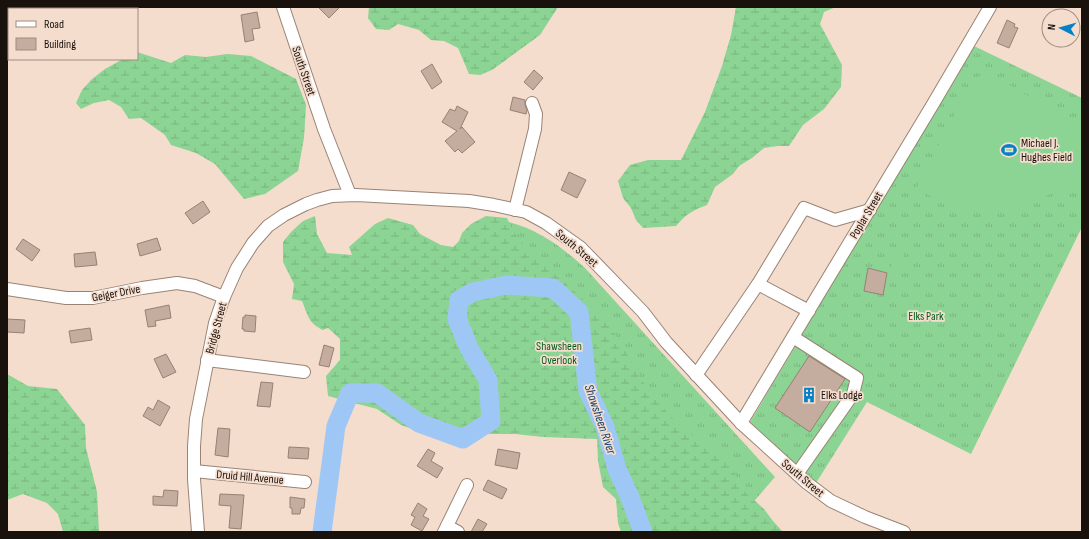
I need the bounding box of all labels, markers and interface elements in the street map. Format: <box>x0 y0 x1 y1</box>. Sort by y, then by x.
legend <box>8 8 138 60</box>
north arrow <box>1041 8 1081 48</box>
text: Road <box>44 17 64 32</box>
text: N <box>1045 23 1058 31</box>
text: Building <box>44 37 76 52</box>
street label: South Street <box>288 45 319 98</box>
place label: Michael J. Hughes Field <box>1021 136 1072 165</box>
sports icon: Michael J. Hughes Field <box>1000 141 1018 159</box>
street label: Poplar Street <box>846 189 887 242</box>
street label: South Street <box>552 226 601 271</box>
street label: Geiger Drive <box>91 281 142 306</box>
street label: Bridge Street <box>202 300 231 356</box>
park label: Elks Park <box>908 309 944 324</box>
park label: Shawsheen Overlook <box>536 339 582 368</box>
water label: Shawsheen River <box>581 382 620 458</box>
building icon: Elks Lodge <box>800 386 818 404</box>
place label: Elks Lodge <box>821 388 863 403</box>
street label: South Street <box>778 456 827 501</box>
street label: Druid Hill Avenue <box>216 467 284 488</box>

